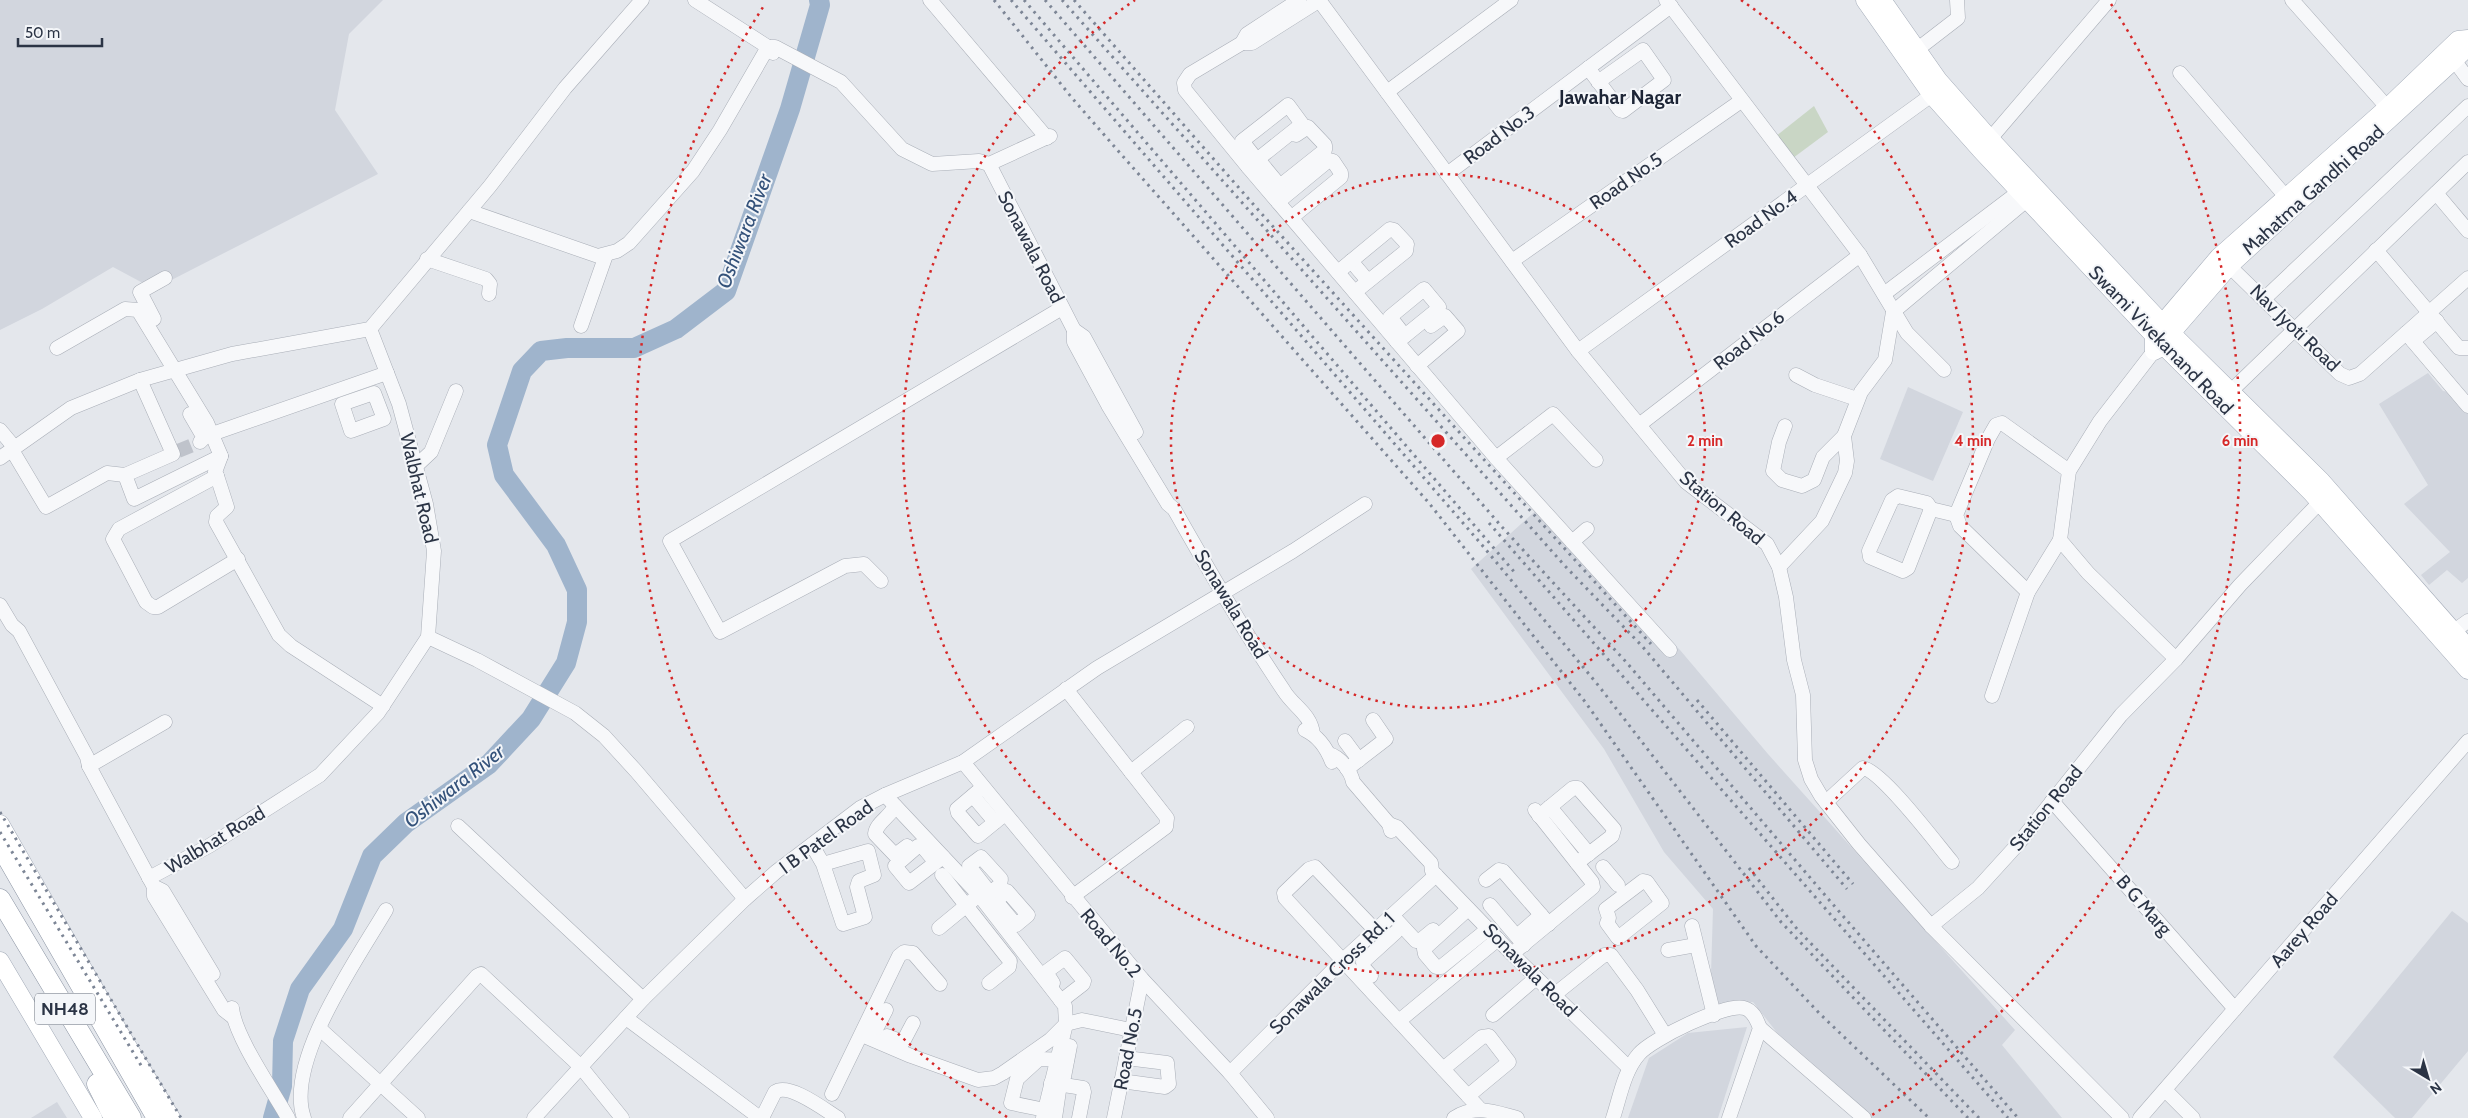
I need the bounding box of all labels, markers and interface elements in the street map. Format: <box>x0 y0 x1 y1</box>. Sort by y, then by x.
scale bar <box>18 15 101 47</box>
text: 50 m <box>25 24 60 42</box>
district label: Jawahar Nagar <box>1558 85 1681 109</box>
street label: Road No.3 <box>1459 101 1539 169</box>
street label: Mahatma Gandhi Road <box>2237 120 2389 260</box>
street label: Road No.5 <box>1585 148 1667 214</box>
water label: Oshiwara River <box>711 170 777 292</box>
street label: Road No.4 <box>1720 185 1802 253</box>
street label: Sonawala Road <box>993 187 1069 307</box>
street label: Swami Vivekanand Road <box>2084 261 2238 419</box>
street label: Nav Jyoti Road <box>2245 279 2345 377</box>
street label: Road No.6 <box>1709 305 1789 375</box>
street label: Walbhat Road <box>395 431 443 545</box>
centre of rings <box>1429 432 1447 450</box>
text: 2 min <box>1687 432 1723 450</box>
text: 4 min <box>1954 432 1992 450</box>
text: 6 min <box>2222 432 2258 450</box>
street label: Station Road <box>1675 466 1769 550</box>
street label: Sonawala Road <box>1189 545 1273 663</box>
water label: Oshiwara River <box>399 739 510 833</box>
street label: Station Road <box>2005 761 2087 855</box>
street label: I B Patel Road <box>775 795 877 879</box>
street label: Walbhat Road <box>161 801 269 879</box>
street label: B G Marg <box>2112 870 2177 940</box>
street label: Aarey Road <box>2265 888 2343 972</box>
street label: Road No.2 <box>1076 904 1146 982</box>
street label: Sonawala Cross Rd. 1 <box>1264 907 1400 1039</box>
street label: Sonawala Road <box>1478 918 1582 1022</box>
road number: NH48 <box>35 994 95 1024</box>
street label: Road No.5 <box>1109 1006 1147 1092</box>
north arrow <box>2403 1053 2453 1103</box>
text: N <box>2427 1078 2445 1098</box>

